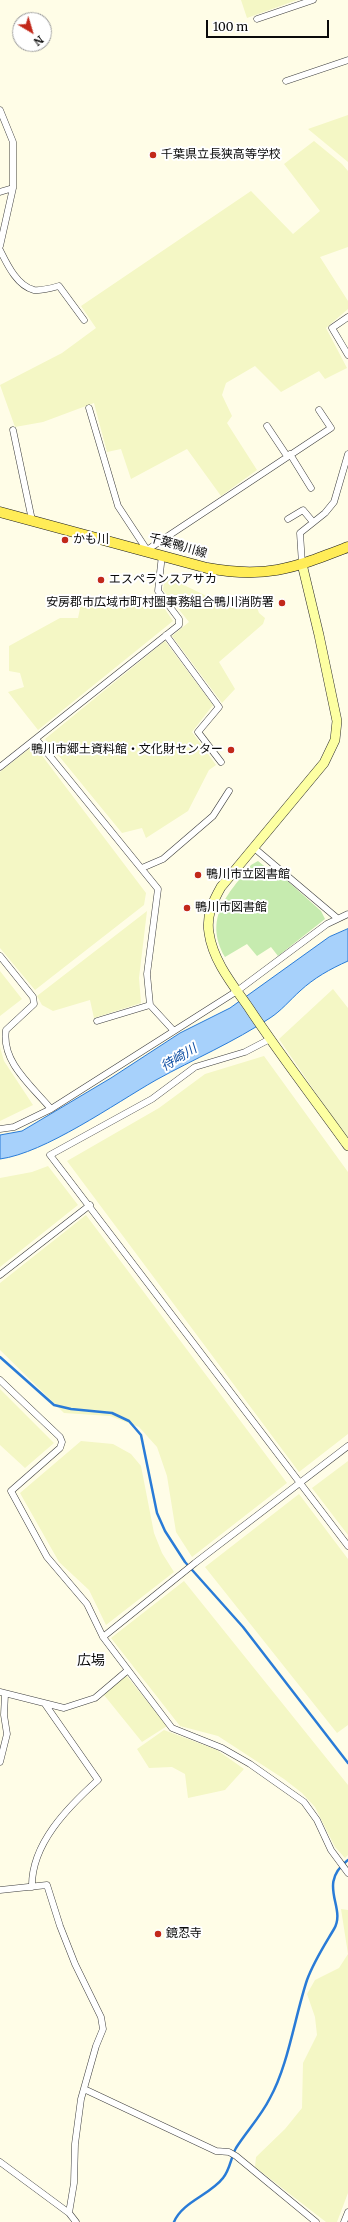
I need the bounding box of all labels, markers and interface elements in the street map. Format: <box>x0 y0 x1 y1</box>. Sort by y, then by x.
north arrow <box>12 12 52 52</box>
scale bar <box>208 12 331 38</box>
text: 100 m <box>213 19 248 34</box>
text: N <box>31 32 47 49</box>
place label: 千葉県立長狭高等学校 <box>161 148 281 162</box>
marker: 千葉県立長狭高等学校 <box>148 150 158 160</box>
street label: 千葉鴨川線 <box>147 531 209 561</box>
place label: かも川 <box>73 533 109 547</box>
marker: かも川 <box>60 535 70 545</box>
place label: エスペランスアサカ <box>109 573 217 587</box>
marker: エスペランスアサカ <box>96 575 106 585</box>
place label: 安房郡市広域市町村圏事務組合鴨川消防署 <box>46 596 274 610</box>
marker: 安房郡市広域市町村圏事務組合鴨川消防署 <box>277 598 287 608</box>
place label: 鴨川市郷土資料館・文化財センター <box>31 743 223 757</box>
marker: 鴨川市郷土資料館・文化財センター <box>226 745 236 755</box>
place label: 鴨川市立図書館 <box>206 868 290 882</box>
marker: 鴨川市立図書館 <box>193 870 203 880</box>
place label: 鴨川市図書館 <box>195 901 267 915</box>
marker: 鴨川市図書館 <box>182 903 192 913</box>
water label: 待崎川 <box>158 1041 200 1075</box>
district label: 広場 <box>77 1653 105 1669</box>
place label: 鏡忍寺 <box>166 1927 202 1941</box>
marker: 鏡忍寺 <box>153 1929 163 1939</box>

